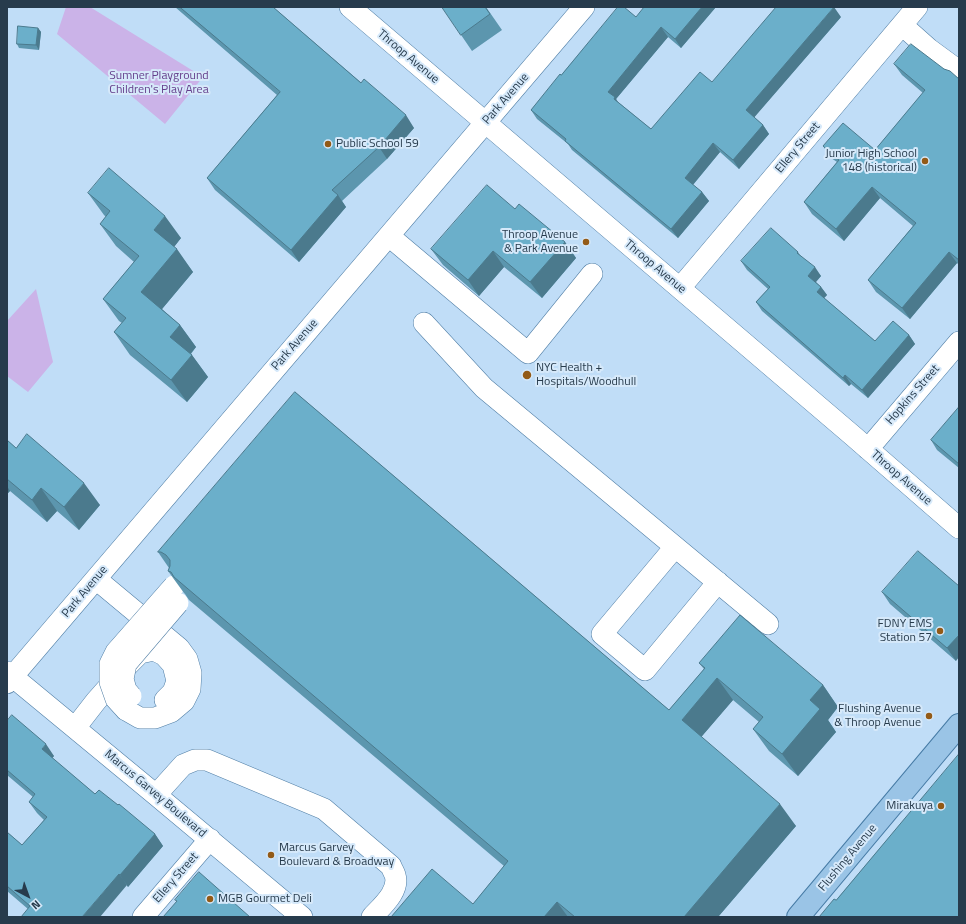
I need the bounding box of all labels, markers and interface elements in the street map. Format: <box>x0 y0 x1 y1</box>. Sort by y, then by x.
street label: Throop Avenue <box>374 27 442 87</box>
park label: Sumner Playground Children's Play Area <box>109 69 209 97</box>
street label: Park Avenue <box>480 70 532 128</box>
street label: Ellery Street <box>773 120 823 176</box>
place label: Public School 59 <box>336 137 419 151</box>
marker: Public School 59 <box>323 139 333 149</box>
place label: Junior High School 148 (historical) <box>825 147 917 175</box>
marker: Junior High School 148 (historical) <box>920 156 930 166</box>
place label: Throop Avenue & Park Avenue <box>502 228 578 256</box>
marker: Throop Avenue & Park Avenue <box>581 237 591 247</box>
street label: Throop Avenue <box>621 237 689 297</box>
street label: Park Avenue <box>269 316 321 374</box>
place label: NYC Health + Hospitals/Woodhull <box>536 361 636 389</box>
street label: Hopkins Street <box>883 362 943 428</box>
marker: NYC Health + Hospitals/Woodhull <box>521 369 533 381</box>
street label: Throop Avenue <box>868 448 934 508</box>
street label: Park Avenue <box>59 563 111 621</box>
place label: FDNY EMS Station 57 <box>878 617 932 645</box>
marker: FDNY EMS Station 57 <box>935 626 945 636</box>
place label: Flushing Avenue & Throop Avenue <box>834 702 921 730</box>
marker: Flushing Avenue & Throop Avenue <box>924 711 934 721</box>
street label: Marcus Garvey Boulevard <box>101 747 209 841</box>
place label: Mirakuya <box>886 799 933 813</box>
marker: Mirakuya <box>936 801 946 811</box>
street label: Flushing Avenue <box>816 822 880 894</box>
place label: Marcus Garvey Boulevard & Broadway <box>279 841 394 869</box>
street label: Ellery Street <box>150 850 202 906</box>
marker: Marcus Garvey Boulevard & Broadway <box>266 850 276 860</box>
north arrow <box>8 876 48 916</box>
place label: MGB Gourmet Deli <box>218 892 312 906</box>
marker: MGB Gourmet Deli <box>205 894 215 904</box>
text: N <box>28 897 44 914</box>

